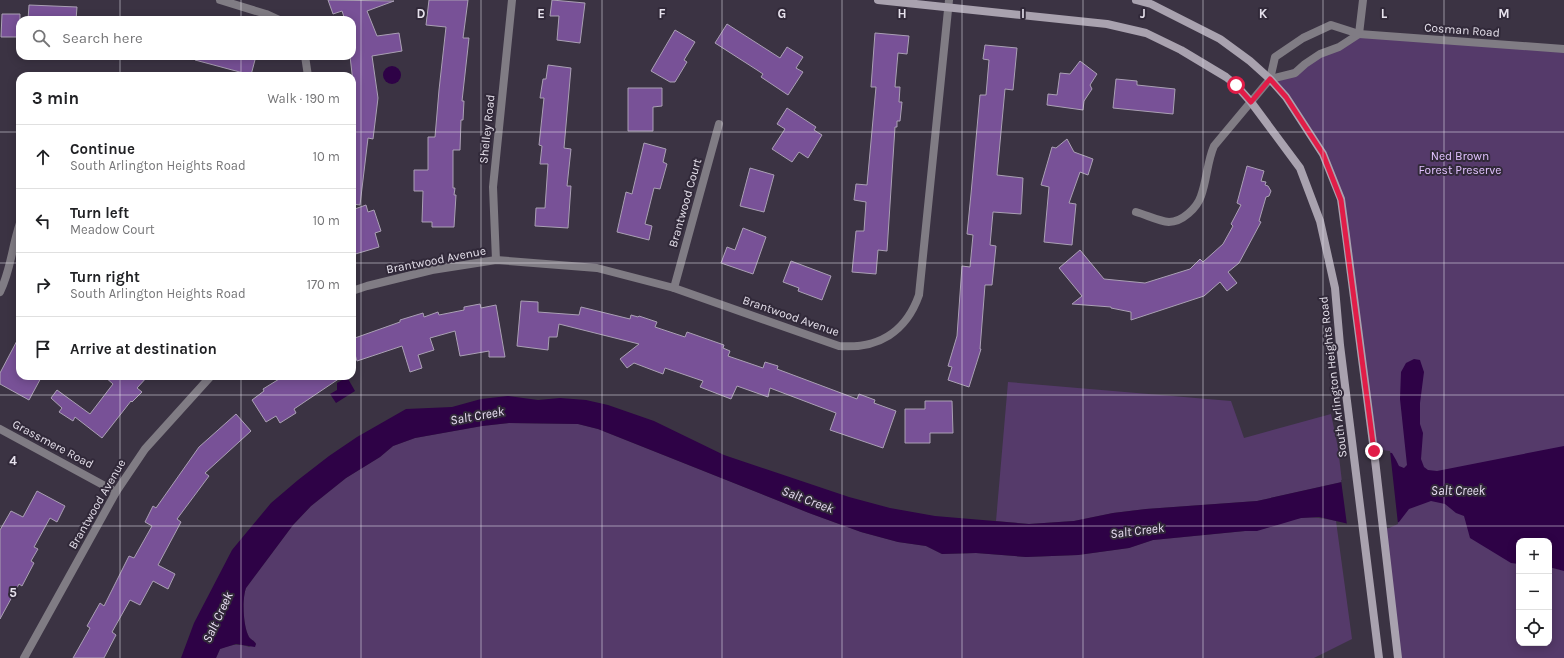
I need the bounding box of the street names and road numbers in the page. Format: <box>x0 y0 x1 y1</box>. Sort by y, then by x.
street label: Cosman Road <box>1424 20 1500 40</box>
street label: Shelley Road <box>476 94 498 164</box>
street label: Brantwood Court <box>666 156 705 249</box>
street label: Brantwood Avenue <box>385 243 487 277</box>
street label: Brantwood Avenue <box>741 293 841 339</box>
street label: South Arlington Heights Road <box>1316 296 1350 458</box>
street label: Grassmere Road <box>10 417 96 471</box>
street label: Brantwood Avenue <box>66 457 128 551</box>

